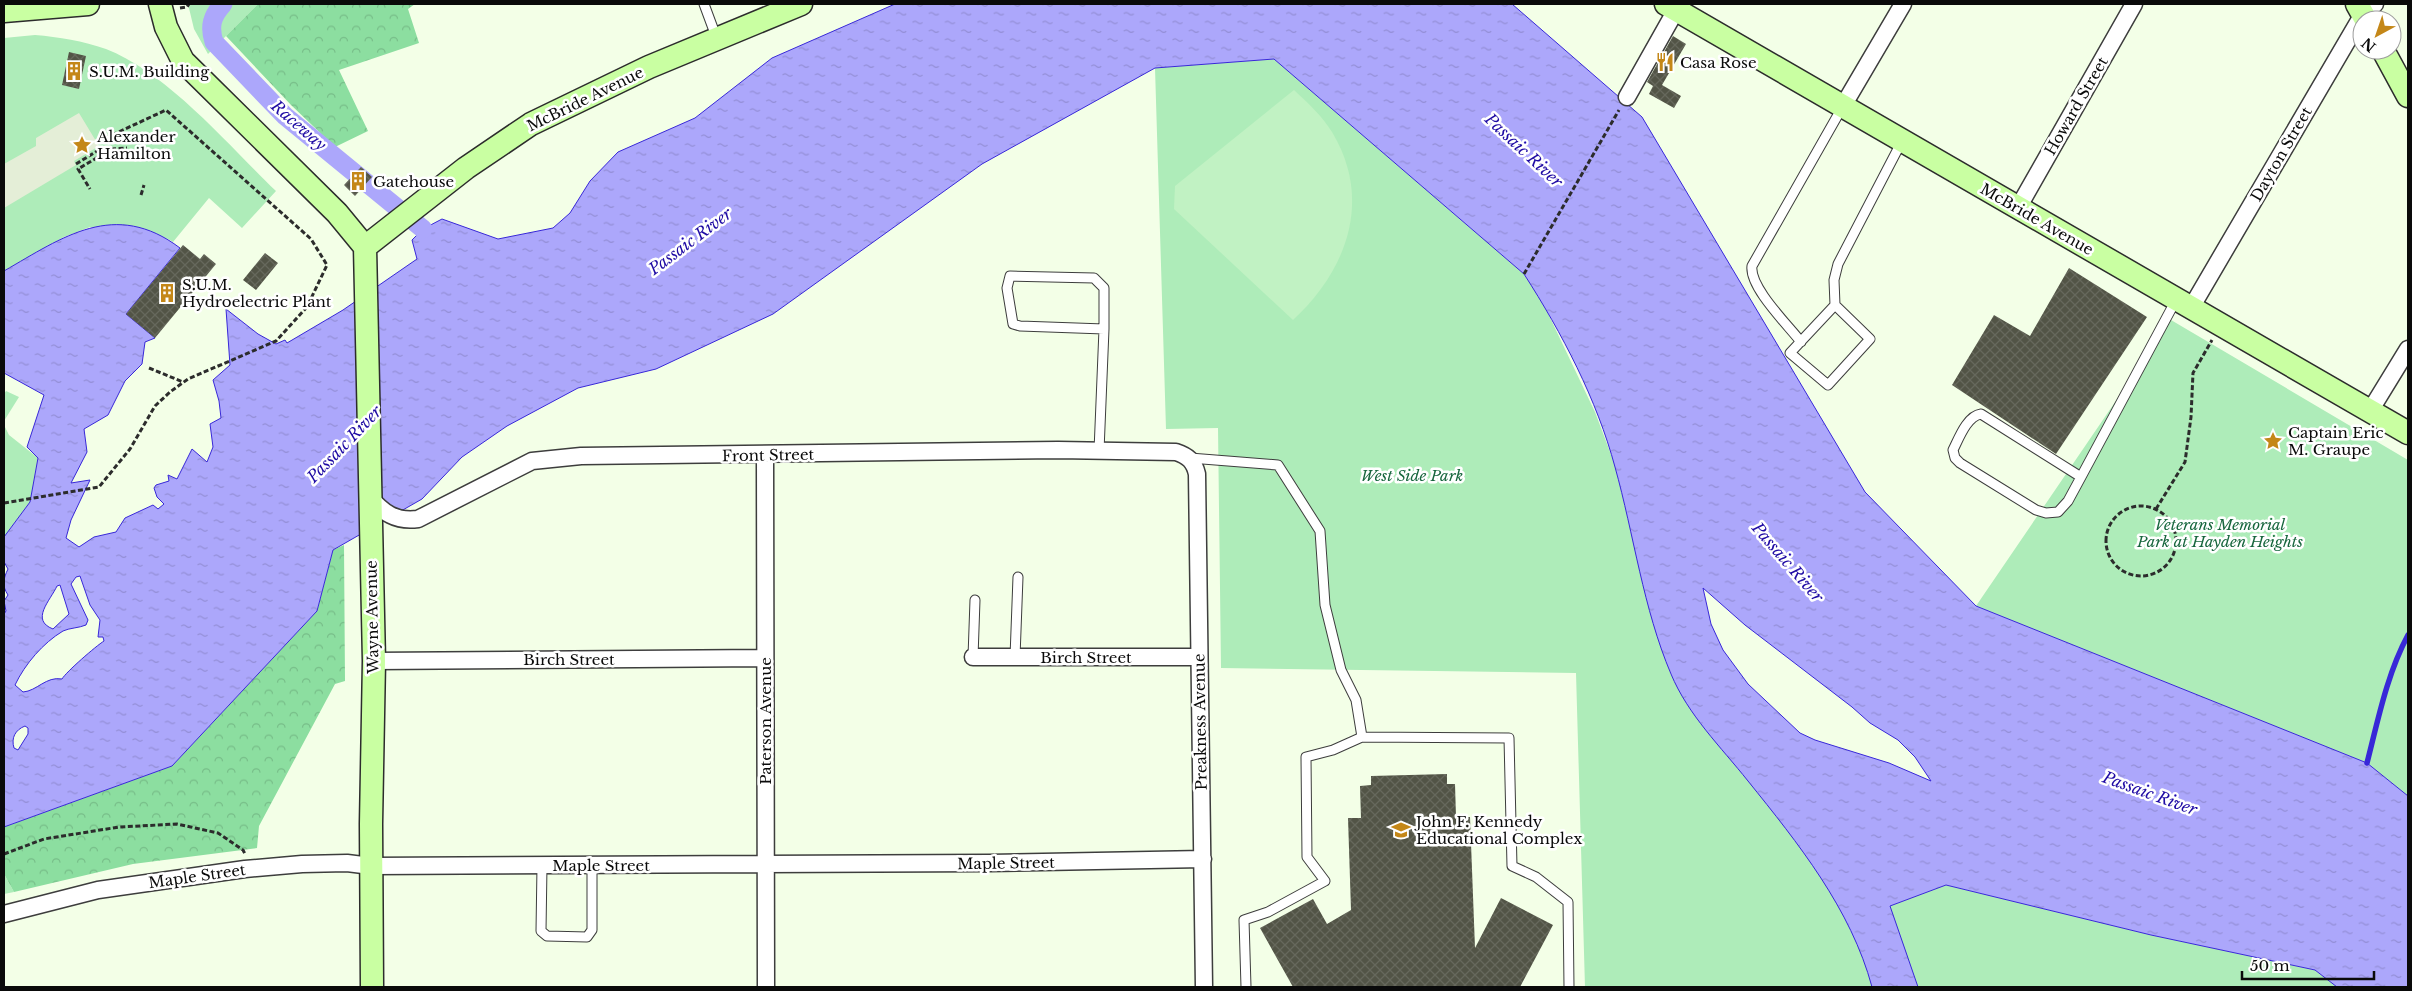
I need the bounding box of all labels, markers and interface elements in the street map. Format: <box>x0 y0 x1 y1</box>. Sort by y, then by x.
north arrow <box>2352 10 2402 60</box>
text: N <box>2358 34 2379 56</box>
restaurant icon: Casa Rose <box>1654 51 1676 73</box>
place label: Casa Rose <box>1680 53 1757 72</box>
street label: Howard Street <box>2040 53 2112 159</box>
building icon: S.U.M. Building <box>63 60 85 82</box>
place label: S.U.M. Building <box>89 62 210 81</box>
street label: McBride Avenue <box>524 63 646 135</box>
water label: Raceway <box>267 95 331 155</box>
street label: Dayton Street <box>2246 103 2316 205</box>
water label: Passaic River <box>1480 108 1567 192</box>
place label: Alexander Hamilton <box>96 127 176 163</box>
place icon: Alexander Hamilton <box>71 134 93 156</box>
building icon: Gatehouse <box>347 170 369 192</box>
place label: Gatehouse <box>373 172 454 191</box>
street label: McBride Avenue <box>1977 179 2097 259</box>
water label: Passaic River <box>644 203 736 279</box>
place label: S.U.M. Hydroelectric Plant <box>182 275 332 311</box>
building icon: S.U.M. Hydroelectric Plant <box>156 282 178 304</box>
water label: Passaic River <box>302 401 386 487</box>
place label: Captain Eric M. Graupe <box>2288 423 2383 459</box>
place icon: Captain Eric M. Graupe <box>2262 430 2284 452</box>
street label: Front Street <box>722 445 815 465</box>
park label: West Side Park <box>1361 466 1463 485</box>
park label: Veterans Memorial Park at Hayden Heights <box>2136 515 2303 551</box>
water label: Passaic River <box>1747 517 1828 606</box>
street label: Wayne Avenue <box>362 560 383 675</box>
street label: Birch Street <box>1040 648 1132 667</box>
street label: Birch Street <box>523 650 615 669</box>
street label: Preakness Avenue <box>1189 653 1211 791</box>
street label: Paterson Avenue <box>756 657 775 785</box>
water label: Passaic River <box>2099 766 2201 820</box>
place label: John F. Kennedy Educational Complex <box>1414 812 1582 848</box>
school or university icon: John F. Kennedy Educational Complex <box>1390 819 1412 841</box>
street label: Maple Street <box>957 853 1055 873</box>
street label: Maple Street <box>552 856 650 875</box>
street label: Maple Street <box>147 860 247 892</box>
scale bar <box>2242 948 2374 980</box>
text: 50 m <box>2250 956 2290 975</box>

